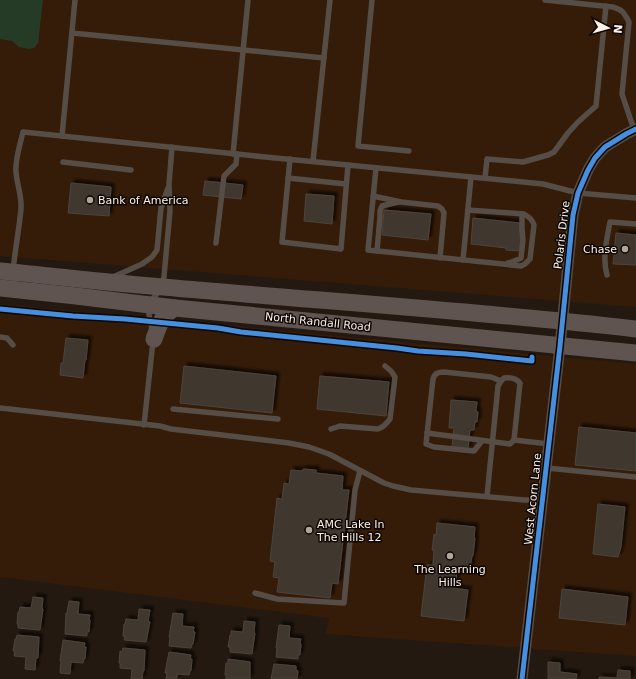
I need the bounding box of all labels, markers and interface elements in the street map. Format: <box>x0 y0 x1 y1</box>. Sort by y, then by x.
north arrow <box>588 8 628 48</box>
text: N <box>611 24 624 34</box>
place label: Bank of America <box>98 194 189 207</box>
marker: Bank of America <box>85 195 95 205</box>
street label: Polaris Drive <box>551 200 573 270</box>
place label: Chase <box>583 243 617 256</box>
marker: Chase <box>620 244 630 254</box>
street label: North Randall Road <box>264 310 372 334</box>
street label: West Acorn Lane <box>522 452 544 545</box>
place label: AMC Lake In The Hills 12 <box>316 518 385 544</box>
marker: AMC Lake In The Hills 12 <box>304 525 314 535</box>
marker: The Learning Hills <box>445 551 455 561</box>
place label: The Learning Hills <box>413 563 486 589</box>

